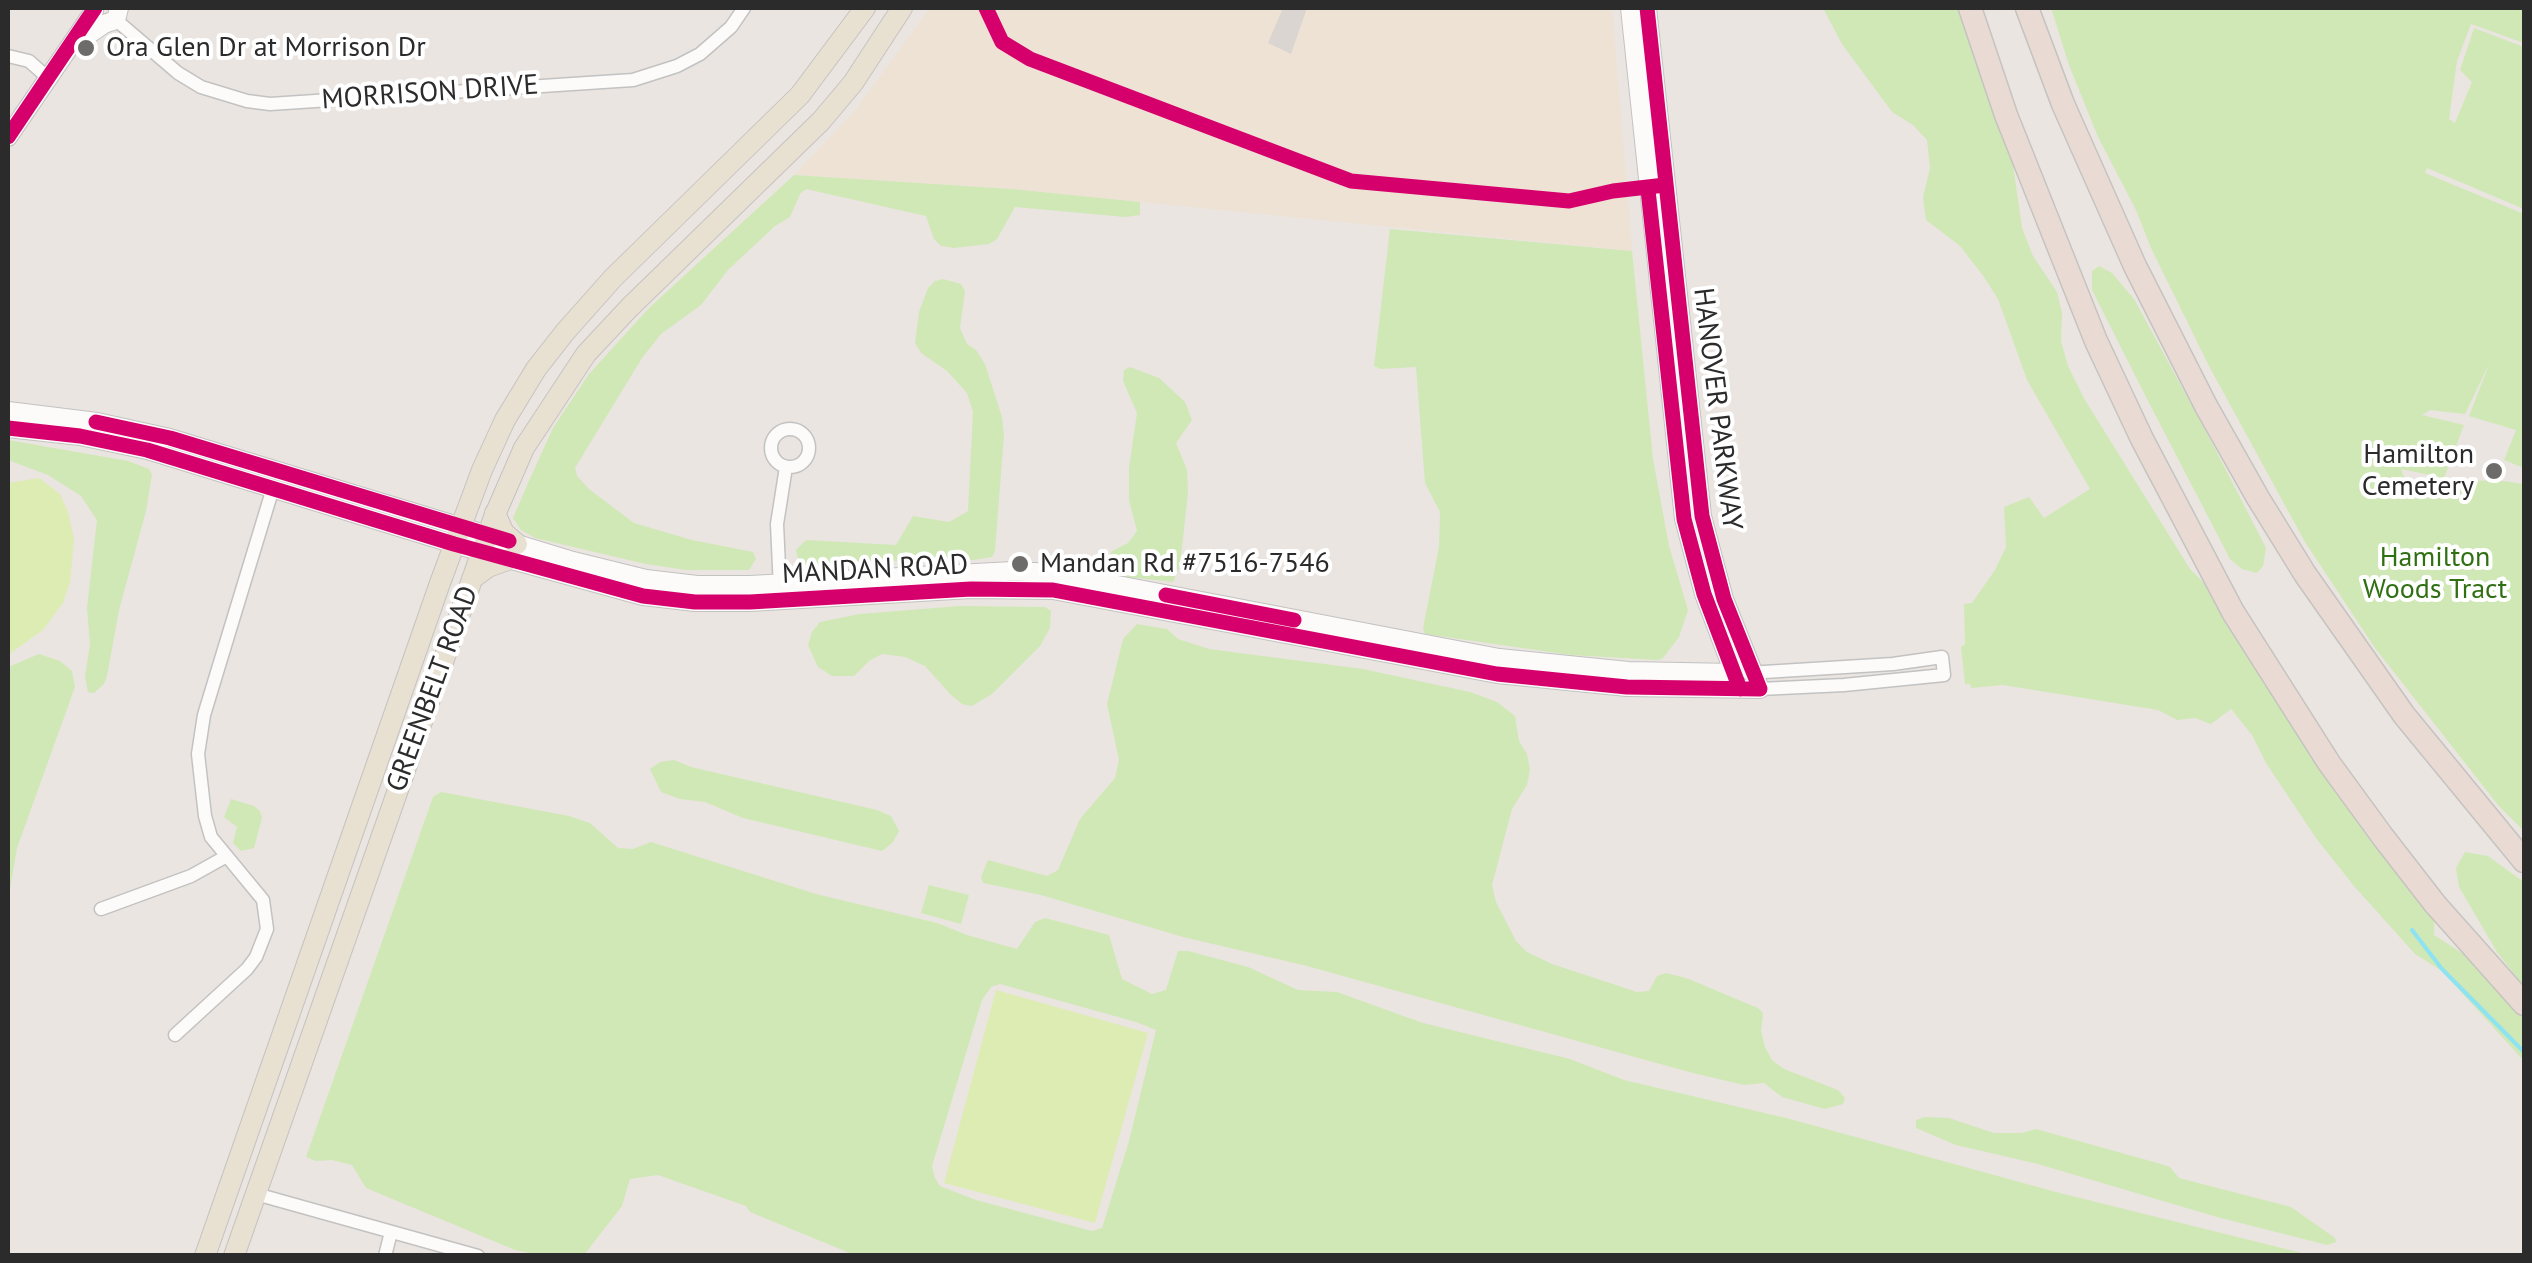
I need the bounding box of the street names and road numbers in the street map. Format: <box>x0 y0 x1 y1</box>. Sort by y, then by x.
street label: MORRISON DRIVE <box>321 69 539 117</box>
street label: HANOVER PARKWAY <box>1685 286 1749 532</box>
street label: MANDAN ROAD <box>781 548 969 592</box>
street label: GREENBELT ROAD <box>380 581 486 797</box>

